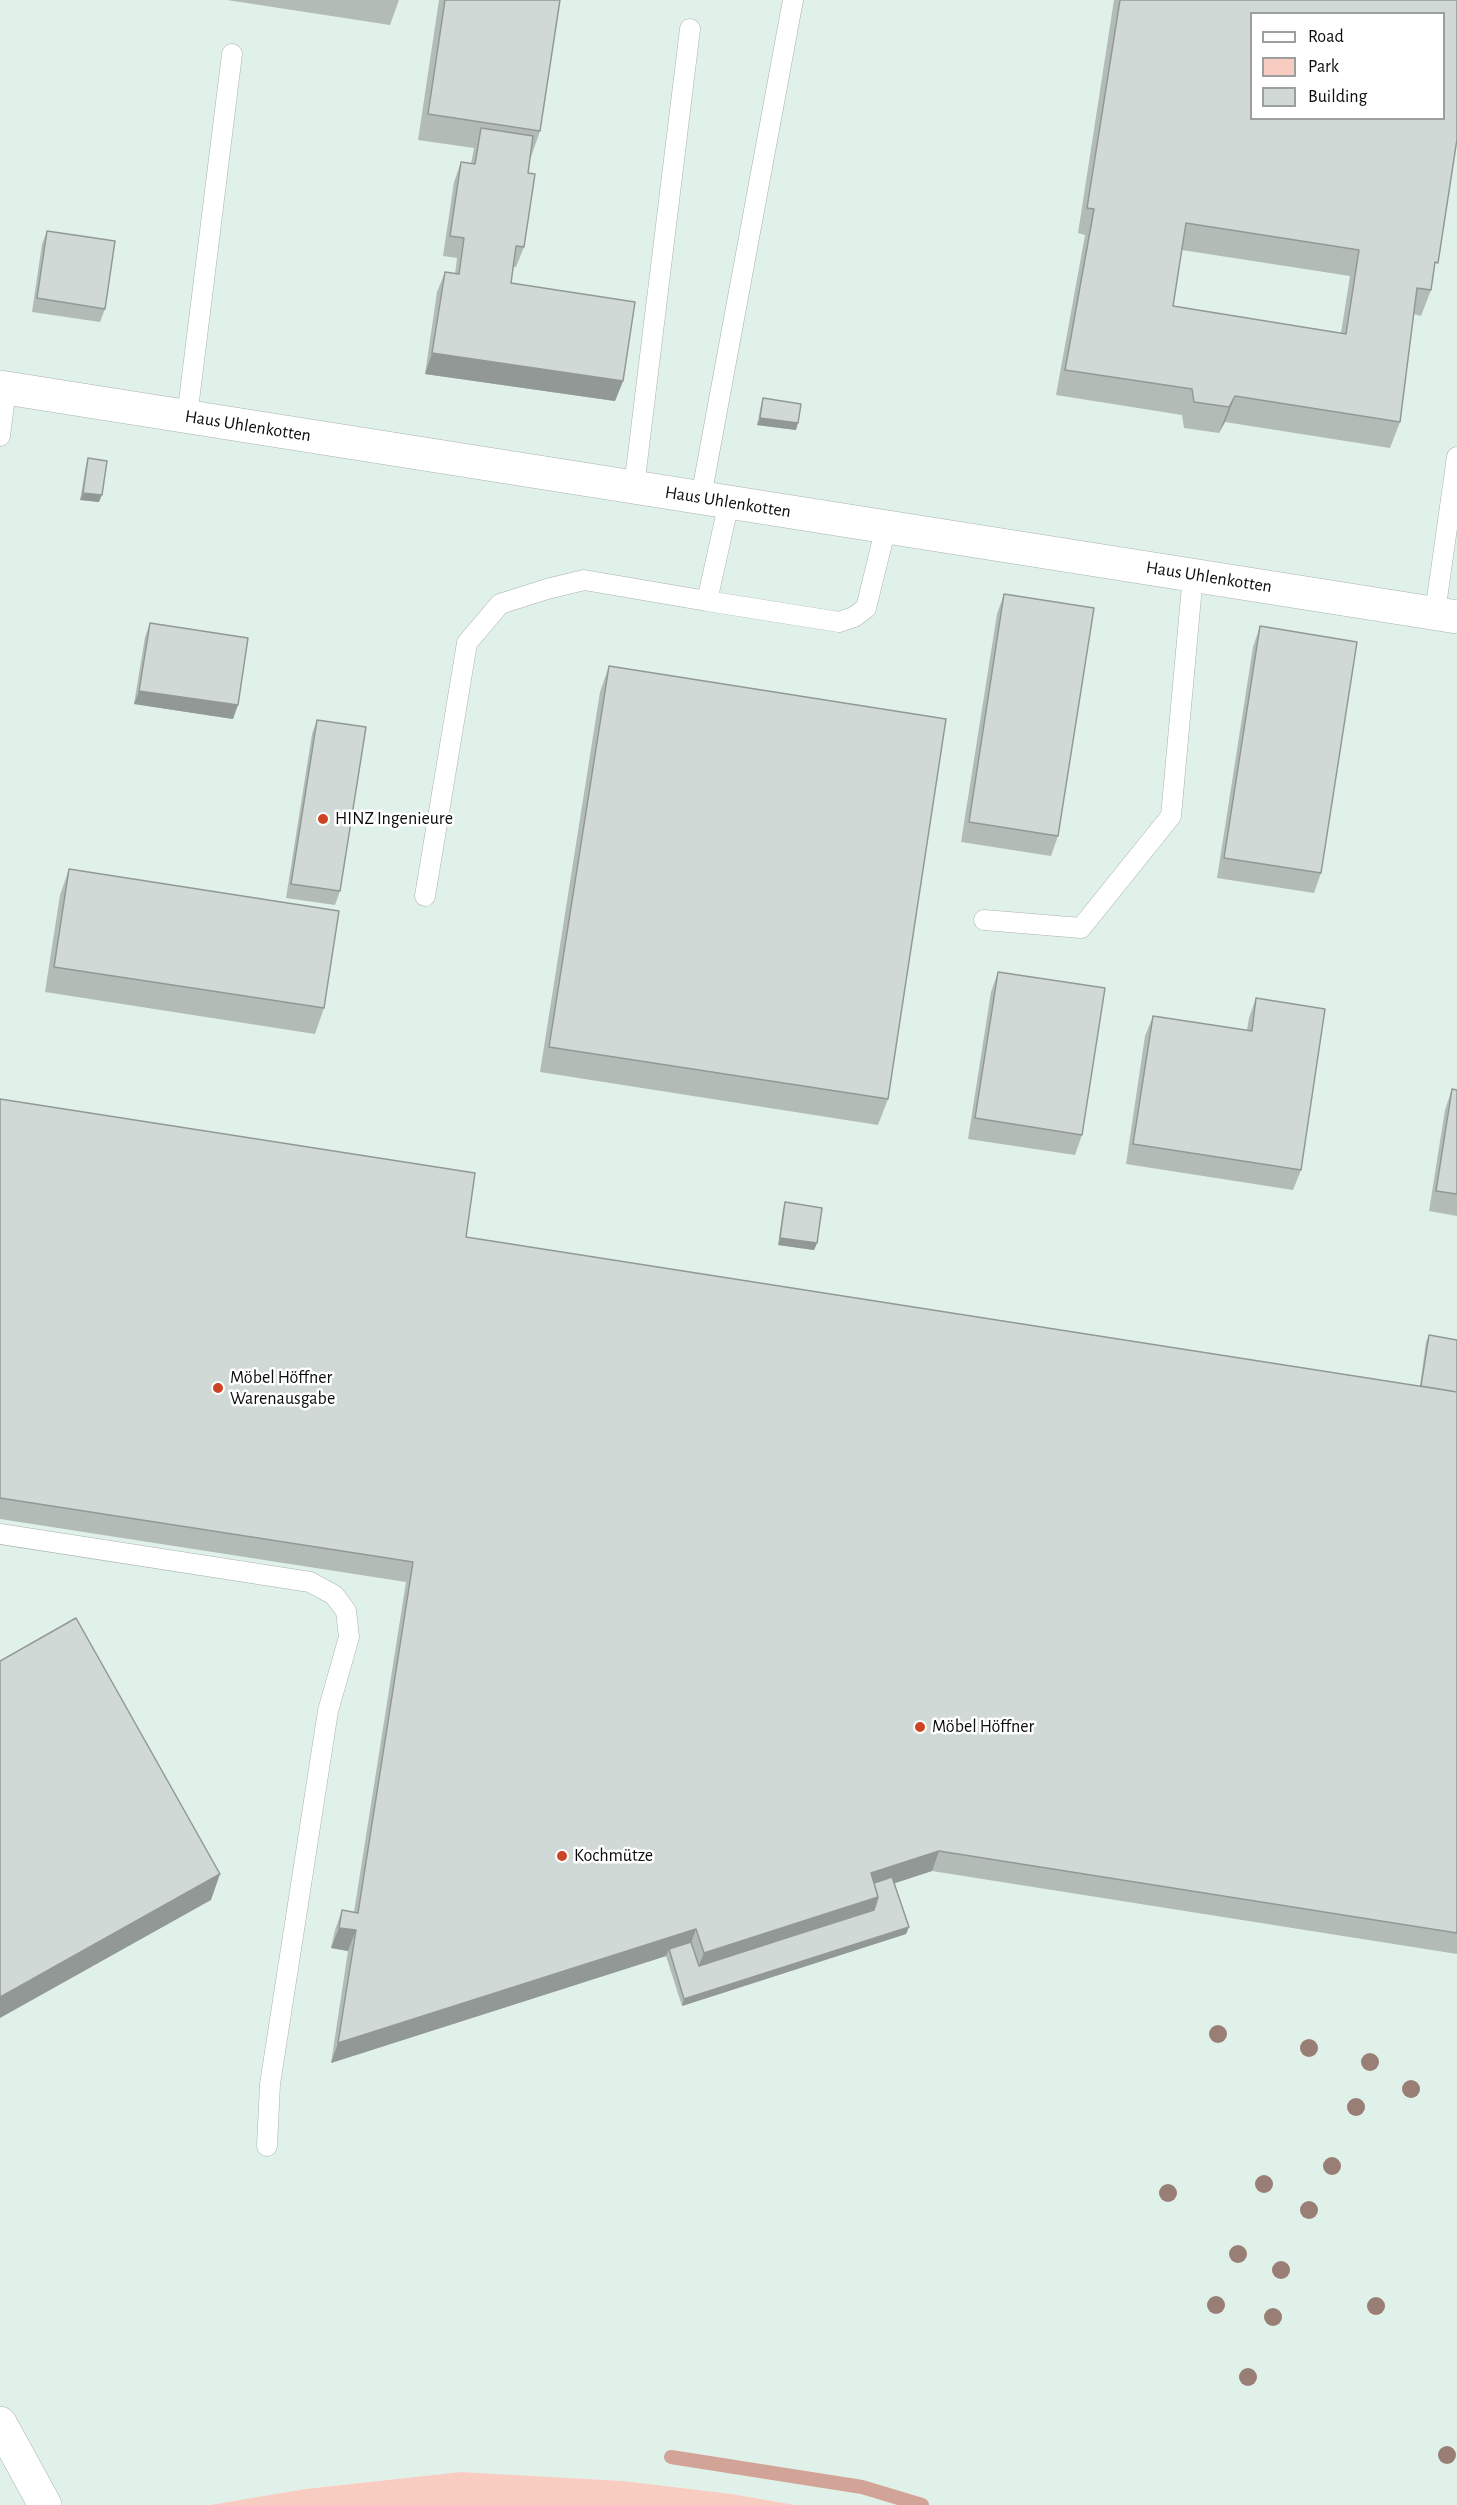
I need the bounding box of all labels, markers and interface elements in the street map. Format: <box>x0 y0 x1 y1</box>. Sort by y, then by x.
legend <box>1250 12 1445 120</box>
text: Road <box>1308 28 1344 46</box>
text: Park <box>1308 58 1339 76</box>
text: Building <box>1308 88 1367 106</box>
street label: Haus Uhlenkotten <box>183 405 313 447</box>
street label: Haus Uhlenkotten <box>663 481 793 523</box>
street label: Haus Uhlenkotten <box>1144 556 1274 598</box>
place label: HINZ Ingenieure <box>335 808 453 830</box>
marker: HINZ Ingenieure <box>316 812 330 826</box>
place label: Möbel Höffner Warenausgabe <box>230 1367 335 1410</box>
marker: Möbel Höffner Warenausgabe <box>211 1381 225 1395</box>
place label: Möbel Höffner <box>932 1716 1034 1738</box>
marker: Möbel Höffner <box>913 1720 927 1734</box>
place label: Kochmütze <box>574 1845 653 1867</box>
marker: Kochmütze <box>555 1849 569 1863</box>

